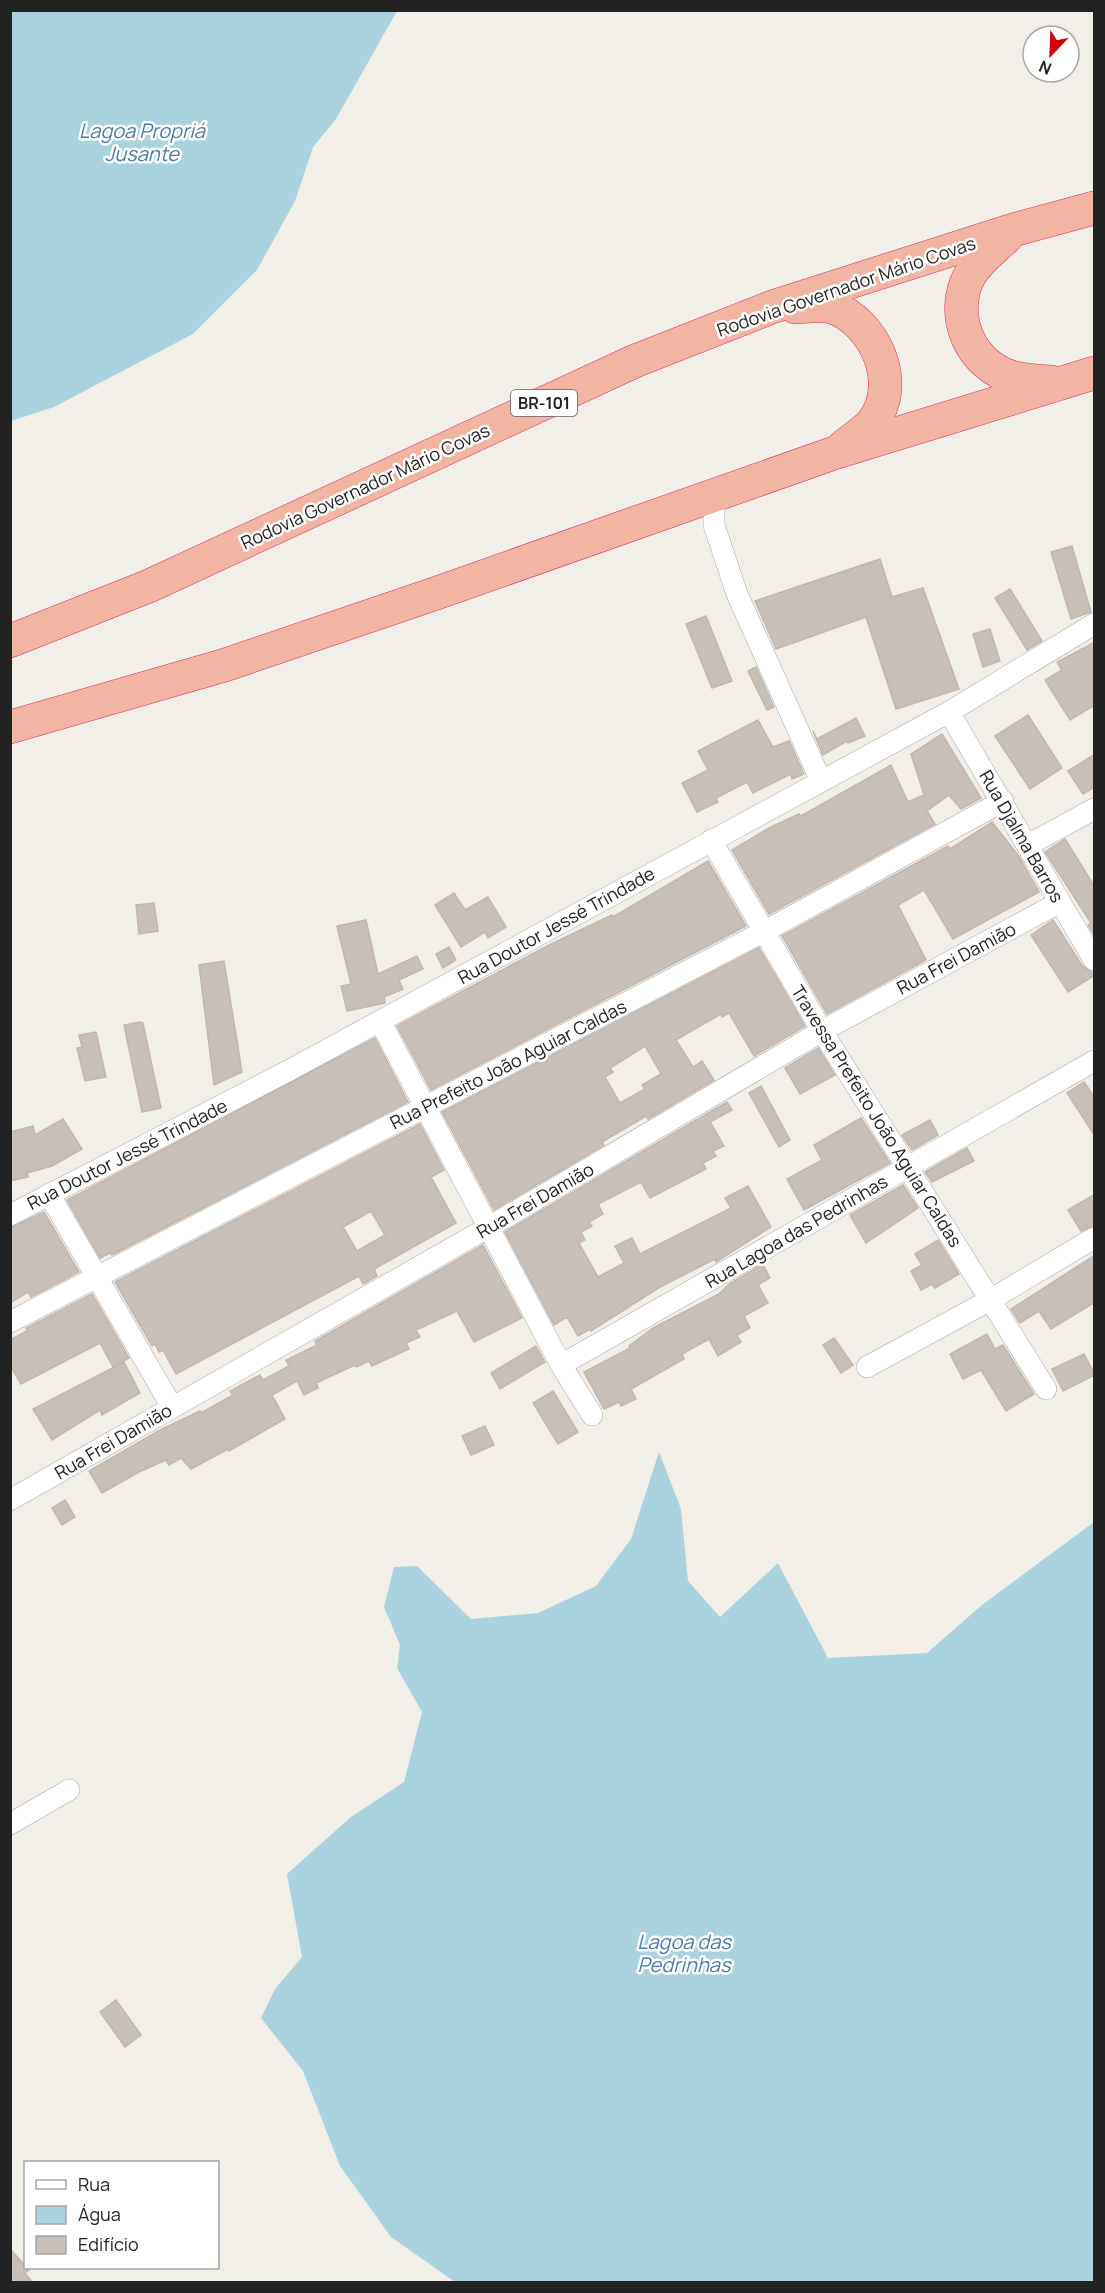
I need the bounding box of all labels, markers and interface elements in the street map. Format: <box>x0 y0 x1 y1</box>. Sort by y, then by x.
north arrow <box>1021 24 1081 84</box>
text: N <box>1036 55 1055 80</box>
water label: Lagoa Propriá Jusante <box>79 117 206 167</box>
street label: Rodovia Governador Mário Covas <box>713 230 979 342</box>
road number: BR-101 <box>511 390 577 416</box>
street label: Rodovia Governador Mário Covas <box>237 418 493 554</box>
street label: Rua Djalma Barros <box>974 765 1070 907</box>
street label: Rua Doutor Jessé Trindade <box>453 861 659 989</box>
street label: Rua Frei Damião <box>892 917 1020 999</box>
street label: Travessa Prefeito João Aguiar Caldas <box>786 981 968 1251</box>
street label: Rua Prefeito João Aguiar Caldas <box>386 994 630 1134</box>
street label: Rua Doutor Jessé Trindade <box>23 1093 231 1215</box>
street label: Rua Frei Damião <box>472 1157 598 1243</box>
street label: Rua Lagoa das Pedrinhas <box>700 1169 892 1293</box>
street label: Rua Frei Damião <box>50 1398 176 1484</box>
water label: Lagoa das Pedrinhas <box>637 1928 732 1978</box>
legend <box>24 2161 219 2269</box>
text: Rua <box>78 2172 110 2196</box>
text: Água <box>78 2202 121 2226</box>
text: Edifício <box>78 2232 139 2256</box>

